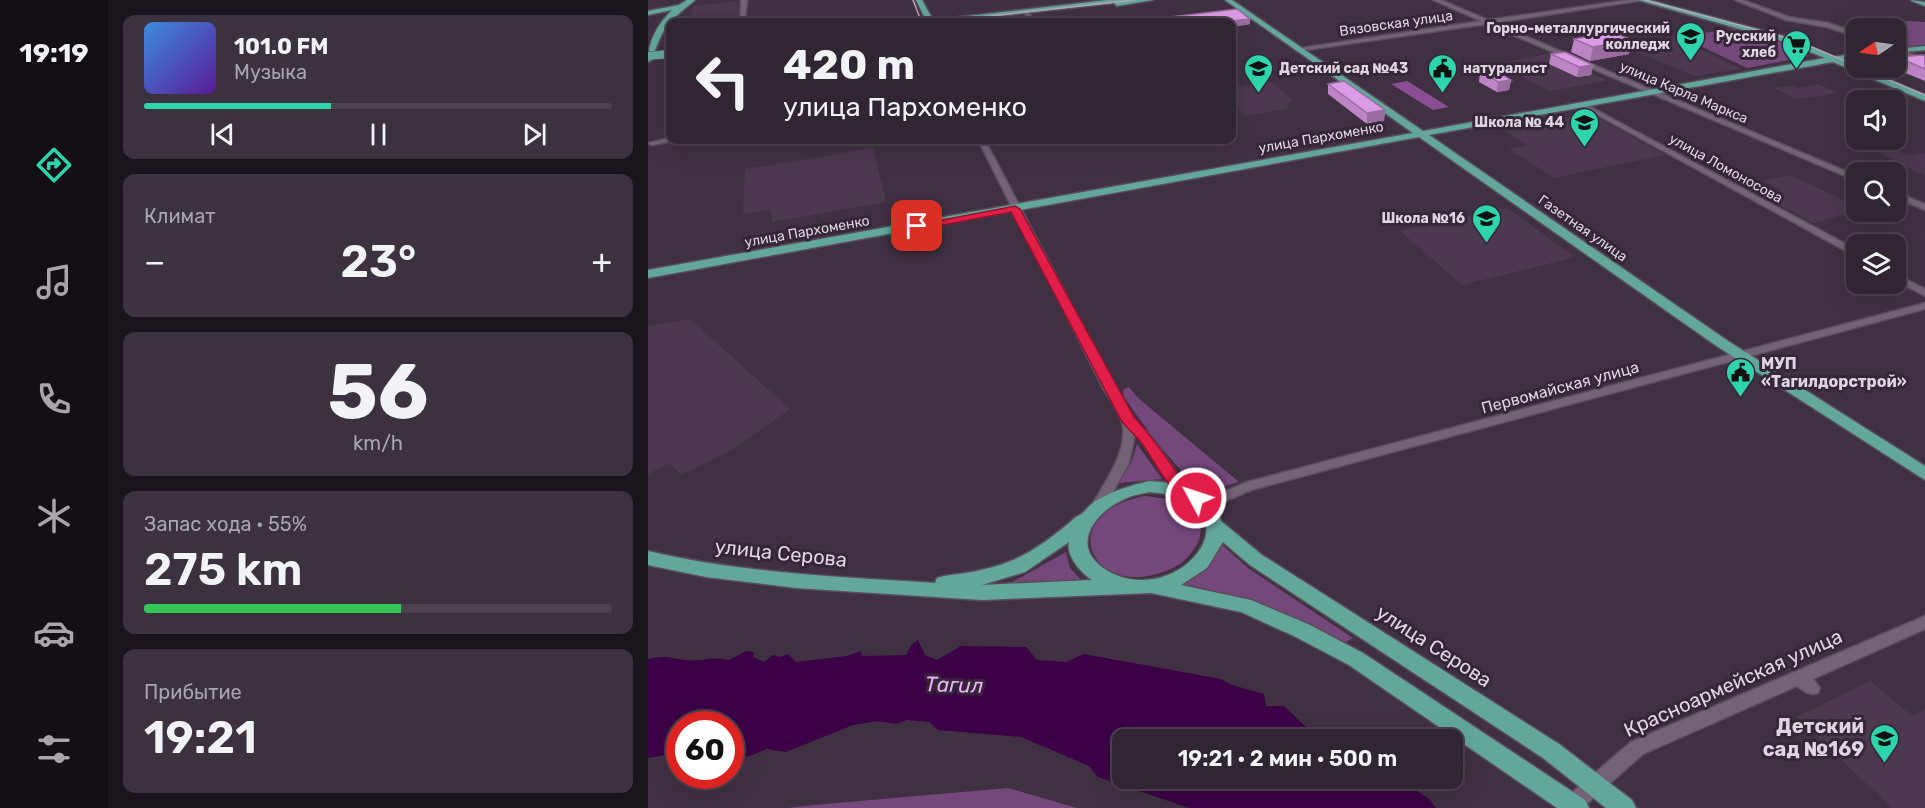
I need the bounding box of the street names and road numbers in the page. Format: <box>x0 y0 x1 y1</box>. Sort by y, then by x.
street label: Вязовская улица <box>1338 7 1454 40</box>
street label: улица Карла Маркса <box>1617 58 1751 127</box>
street label: улица Пархоменко <box>1257 118 1385 157</box>
street label: улица Ломоносова <box>1666 130 1785 207</box>
street label: Газетная улица <box>1535 191 1631 265</box>
street label: улица Пархоменко <box>743 212 871 251</box>
street label: Первомайская улица <box>1479 357 1641 418</box>
street label: улица Серова <box>714 534 848 572</box>
street label: улица Серова <box>1372 600 1496 692</box>
street label: Красноармейская улица <box>1620 624 1846 742</box>

